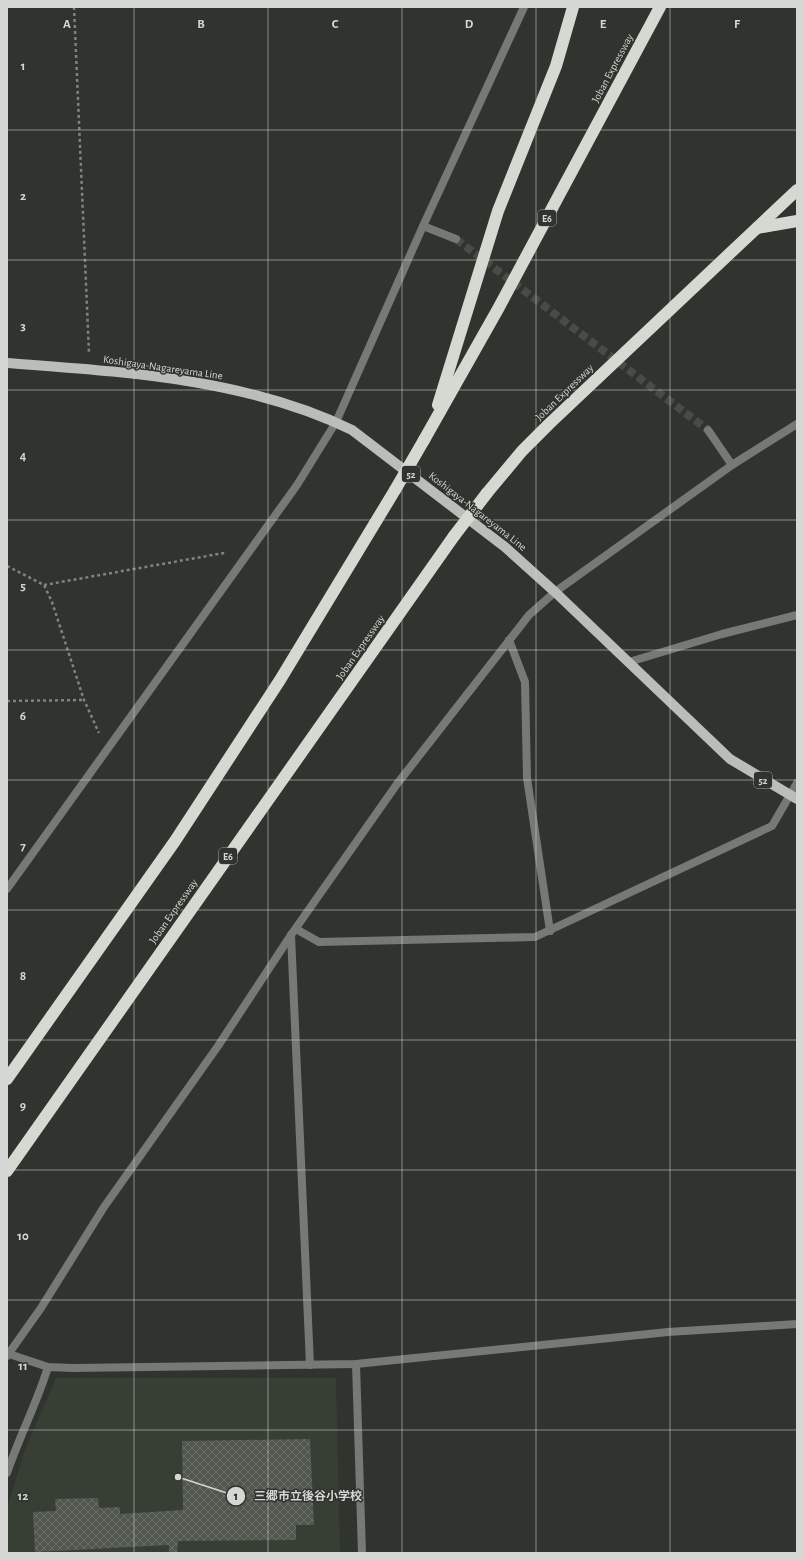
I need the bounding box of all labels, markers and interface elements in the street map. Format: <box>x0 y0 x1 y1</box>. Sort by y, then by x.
text: A <box>63 18 71 31</box>
text: B <box>197 18 205 31</box>
text: C <box>332 18 339 31</box>
text: D <box>465 18 474 31</box>
text: E <box>600 18 607 31</box>
text: F <box>734 18 741 31</box>
street label: Joban Expressway <box>590 32 635 104</box>
text: 1 <box>21 60 25 73</box>
text: 2 <box>20 190 26 203</box>
road number: E6 <box>538 210 556 226</box>
text: 3 <box>20 320 26 333</box>
street label: Koshigaya-Nagareyama Line <box>102 354 223 381</box>
street label: Joban Expressway <box>533 362 596 423</box>
text: 4 <box>20 450 27 463</box>
road number: 52 <box>402 466 420 482</box>
street label: Koshigaya-Nagareyama Line <box>427 470 529 553</box>
text: 5 <box>20 580 26 593</box>
street label: Joban Expressway <box>334 613 387 682</box>
text: 6 <box>20 710 26 723</box>
road number: 52 <box>754 772 772 788</box>
text: 7 <box>20 840 26 853</box>
road number: E6 <box>219 848 237 864</box>
street label: Joban Expressway <box>147 877 200 946</box>
text: 8 <box>20 970 26 983</box>
text: 9 <box>20 1100 26 1113</box>
text: 10 <box>17 1230 29 1243</box>
text: 11 <box>18 1360 28 1373</box>
callout: 三郷市立後谷小学校 <box>226 1484 370 1508</box>
text: 三郷市立後谷小学校 <box>254 1489 362 1502</box>
text: 12 <box>18 1490 28 1503</box>
text: 1 <box>234 1490 238 1502</box>

